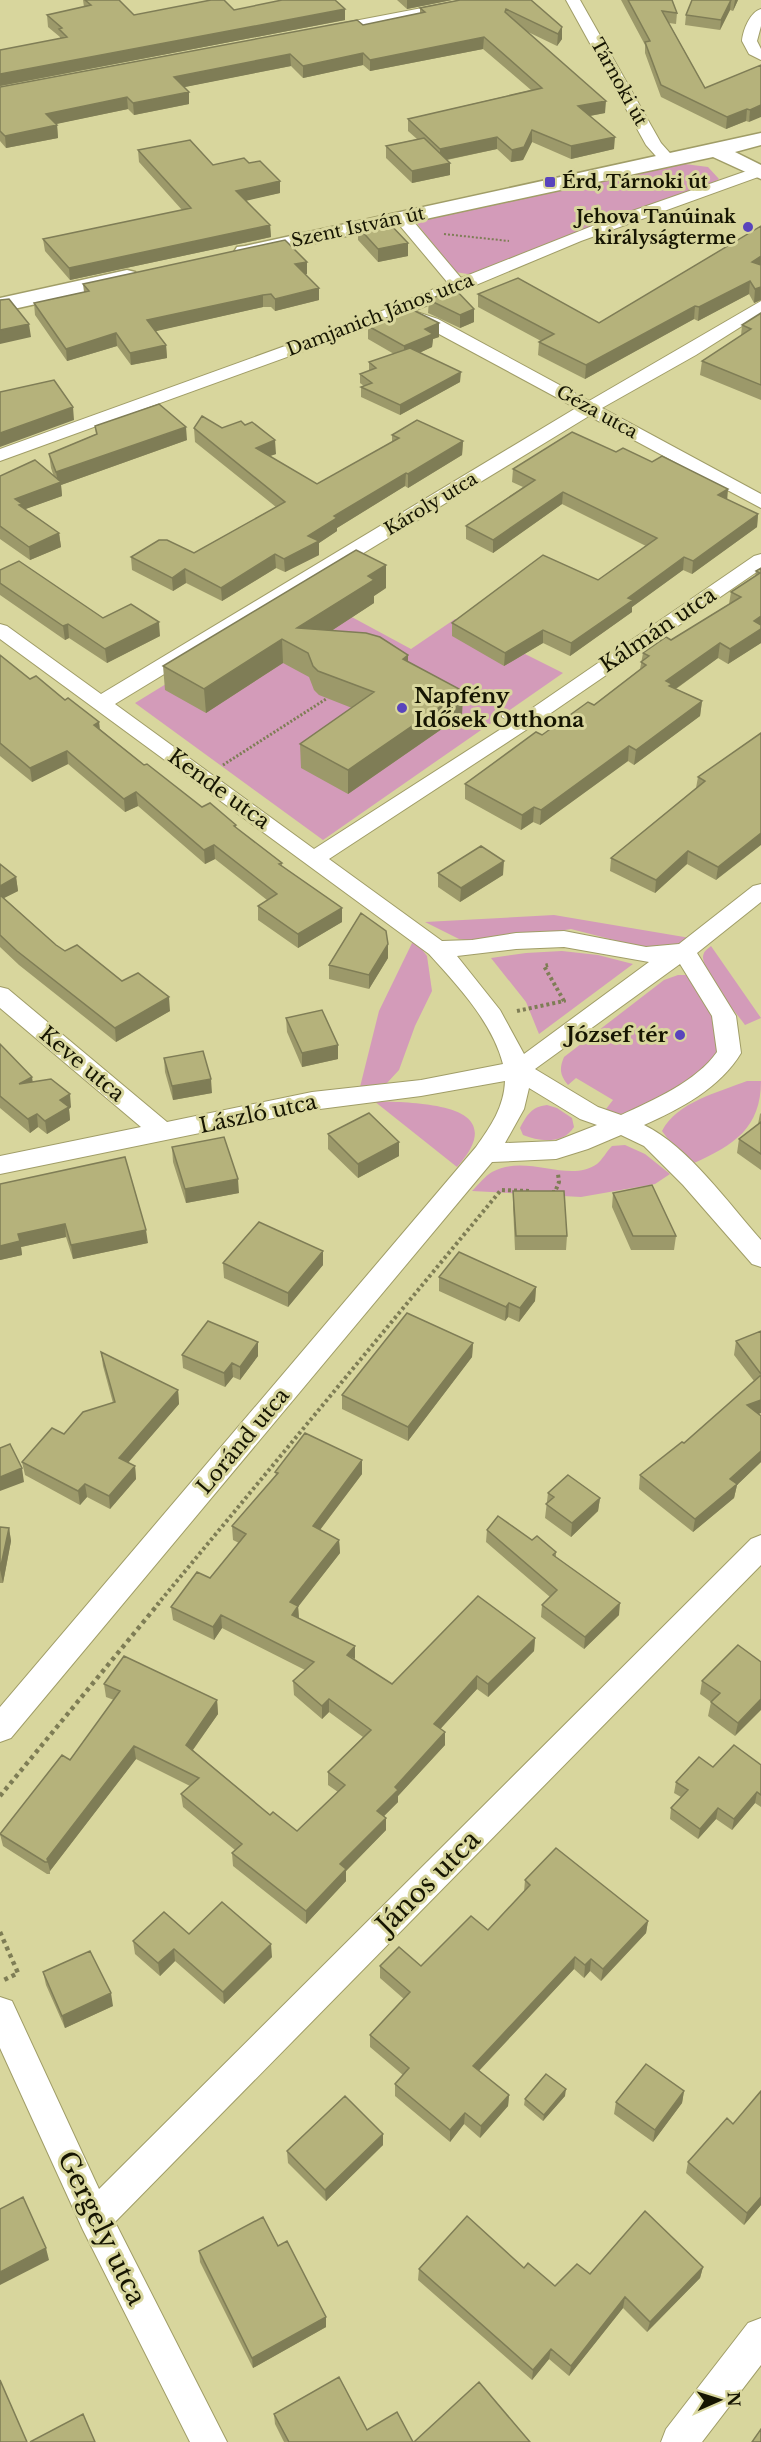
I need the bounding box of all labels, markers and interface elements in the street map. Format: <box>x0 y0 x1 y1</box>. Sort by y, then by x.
street label: Tárnoki út <box>586 34 652 130</box>
place label: Érd, Tárnoki út <box>562 170 708 193</box>
marker: Érd, Tárnoki út <box>543 175 557 189</box>
street label: Szent István út <box>289 202 427 252</box>
place label: Jehova Tanúinak királyságterme <box>572 206 737 249</box>
marker: Jehova Tanúinak királyságterme <box>741 220 755 234</box>
street label: Damjanich János utca <box>283 269 477 361</box>
street label: Géza utca <box>553 381 641 443</box>
street label: Károly utca <box>381 468 481 540</box>
street label: Kálmán utca <box>595 581 721 678</box>
place label: Napfény Idősek Otthona <box>414 683 584 733</box>
marker: Napfény Idősek Otthona <box>395 701 409 715</box>
street label: Kende utca <box>163 743 275 835</box>
street label: Keve utca <box>34 1021 130 1107</box>
place label: József tér <box>562 1022 669 1048</box>
marker: József tér <box>673 1028 687 1042</box>
street label: László utca <box>197 1089 320 1139</box>
street label: Loránd utca <box>191 1382 295 1499</box>
street label: János utca <box>367 1823 487 1943</box>
street label: Gergely utca <box>51 2146 153 2311</box>
north arrow <box>689 2370 749 2430</box>
text: N <box>724 2391 744 2407</box>

